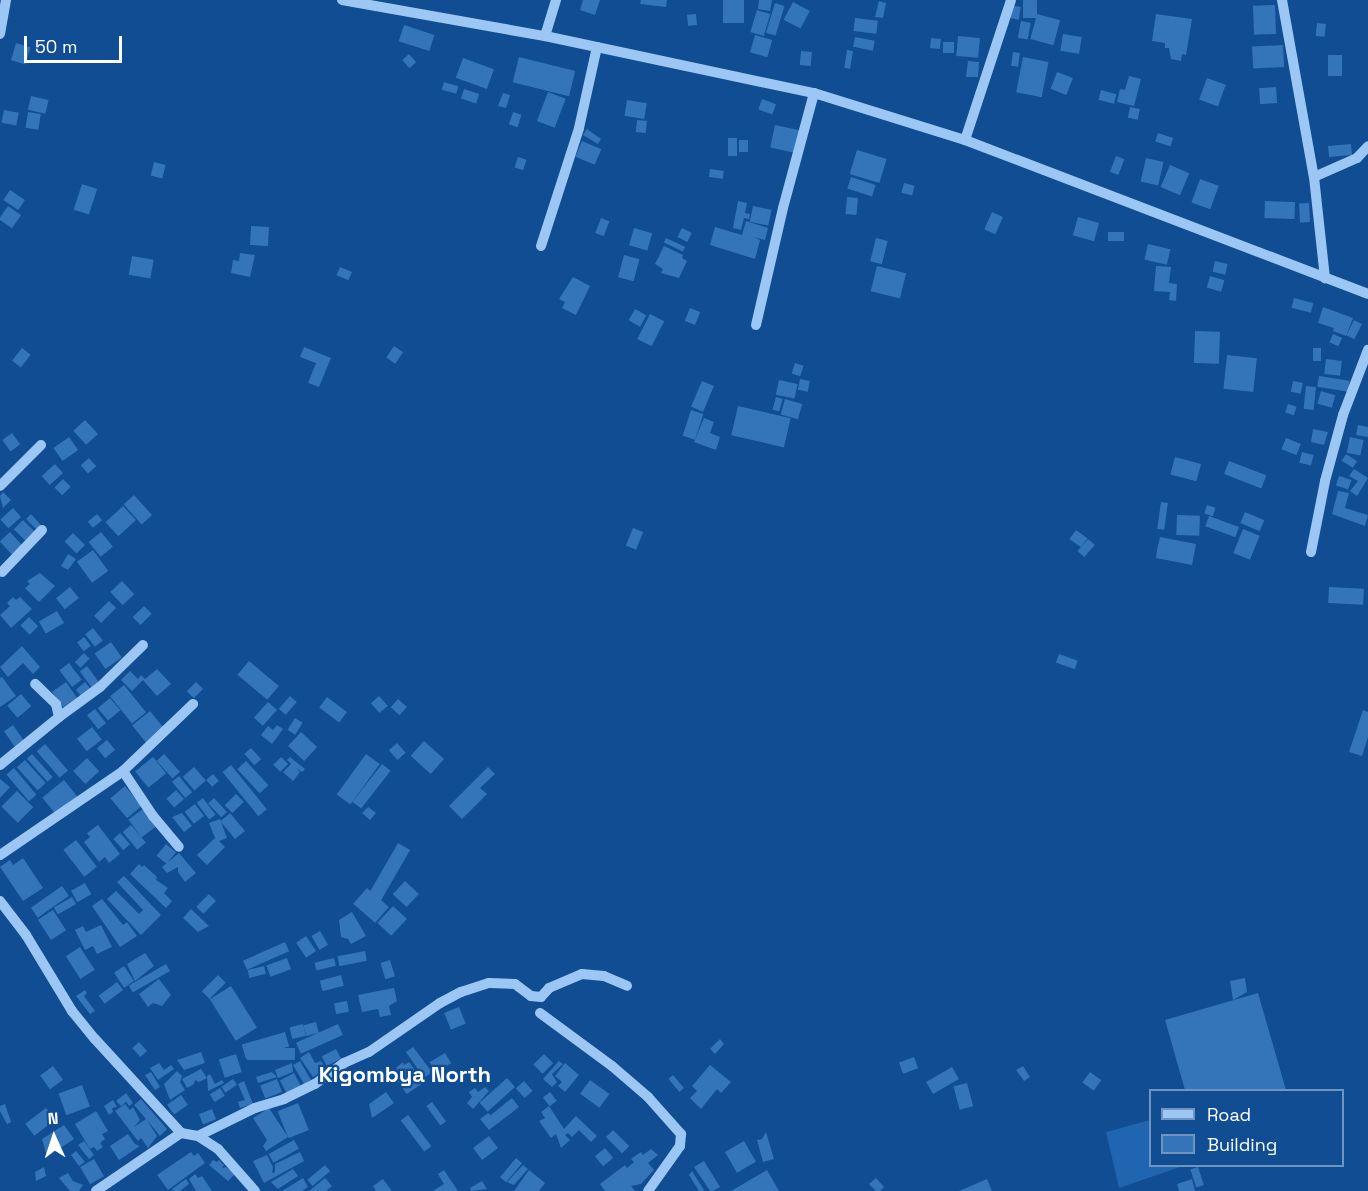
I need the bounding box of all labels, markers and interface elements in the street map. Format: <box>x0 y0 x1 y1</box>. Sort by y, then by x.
scale bar <box>27 24 124 62</box>
text: 50 m <box>35 35 77 58</box>
district label: Kigombya North <box>319 1062 491 1088</box>
legend <box>1149 1089 1344 1167</box>
text: Road <box>1207 1103 1251 1126</box>
north arrow <box>24 1107 84 1167</box>
text: N <box>47 1108 59 1129</box>
text: Building <box>1207 1133 1277 1156</box>

